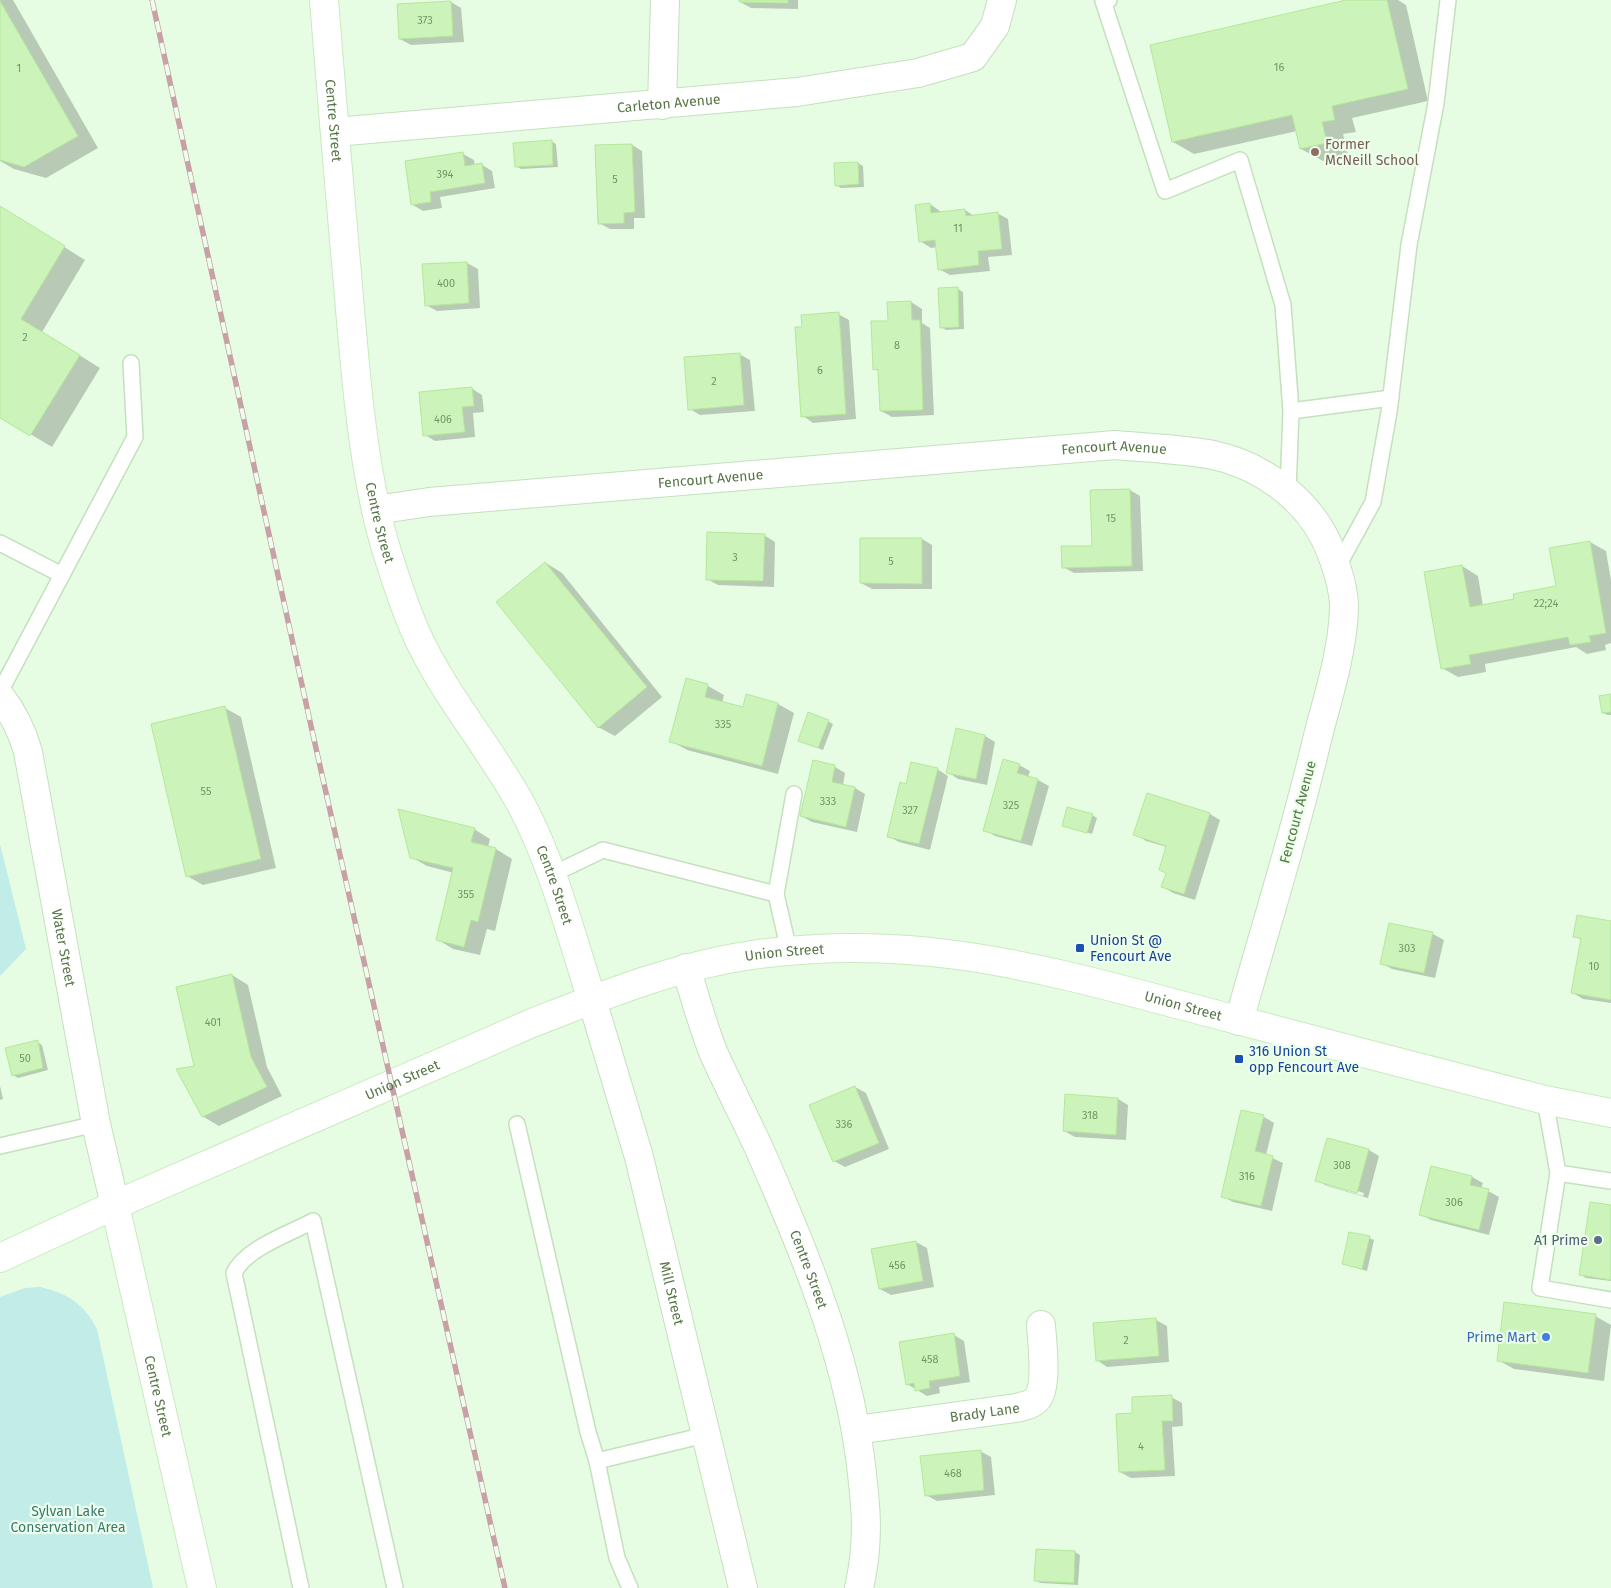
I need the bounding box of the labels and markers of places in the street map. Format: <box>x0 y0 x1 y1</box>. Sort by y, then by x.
place label: Former McNeill School <box>1325 136 1419 169</box>
marker: Former McNeill School <box>1309 146 1321 158</box>
place label: Union St @ Fencourt Ave <box>1090 932 1172 965</box>
marker: Union St @ Fencourt Ave <box>1074 942 1086 954</box>
place label: 316 Union St opp Fencourt Ave <box>1249 1043 1359 1076</box>
marker: 316 Union St opp Fencourt Ave <box>1233 1053 1245 1065</box>
place label: A1 Prime <box>1534 1232 1588 1249</box>
marker: A1 Prime <box>1592 1234 1604 1246</box>
place label: Prime Mart <box>1466 1329 1537 1346</box>
marker: Prime Mart <box>1540 1331 1552 1343</box>

